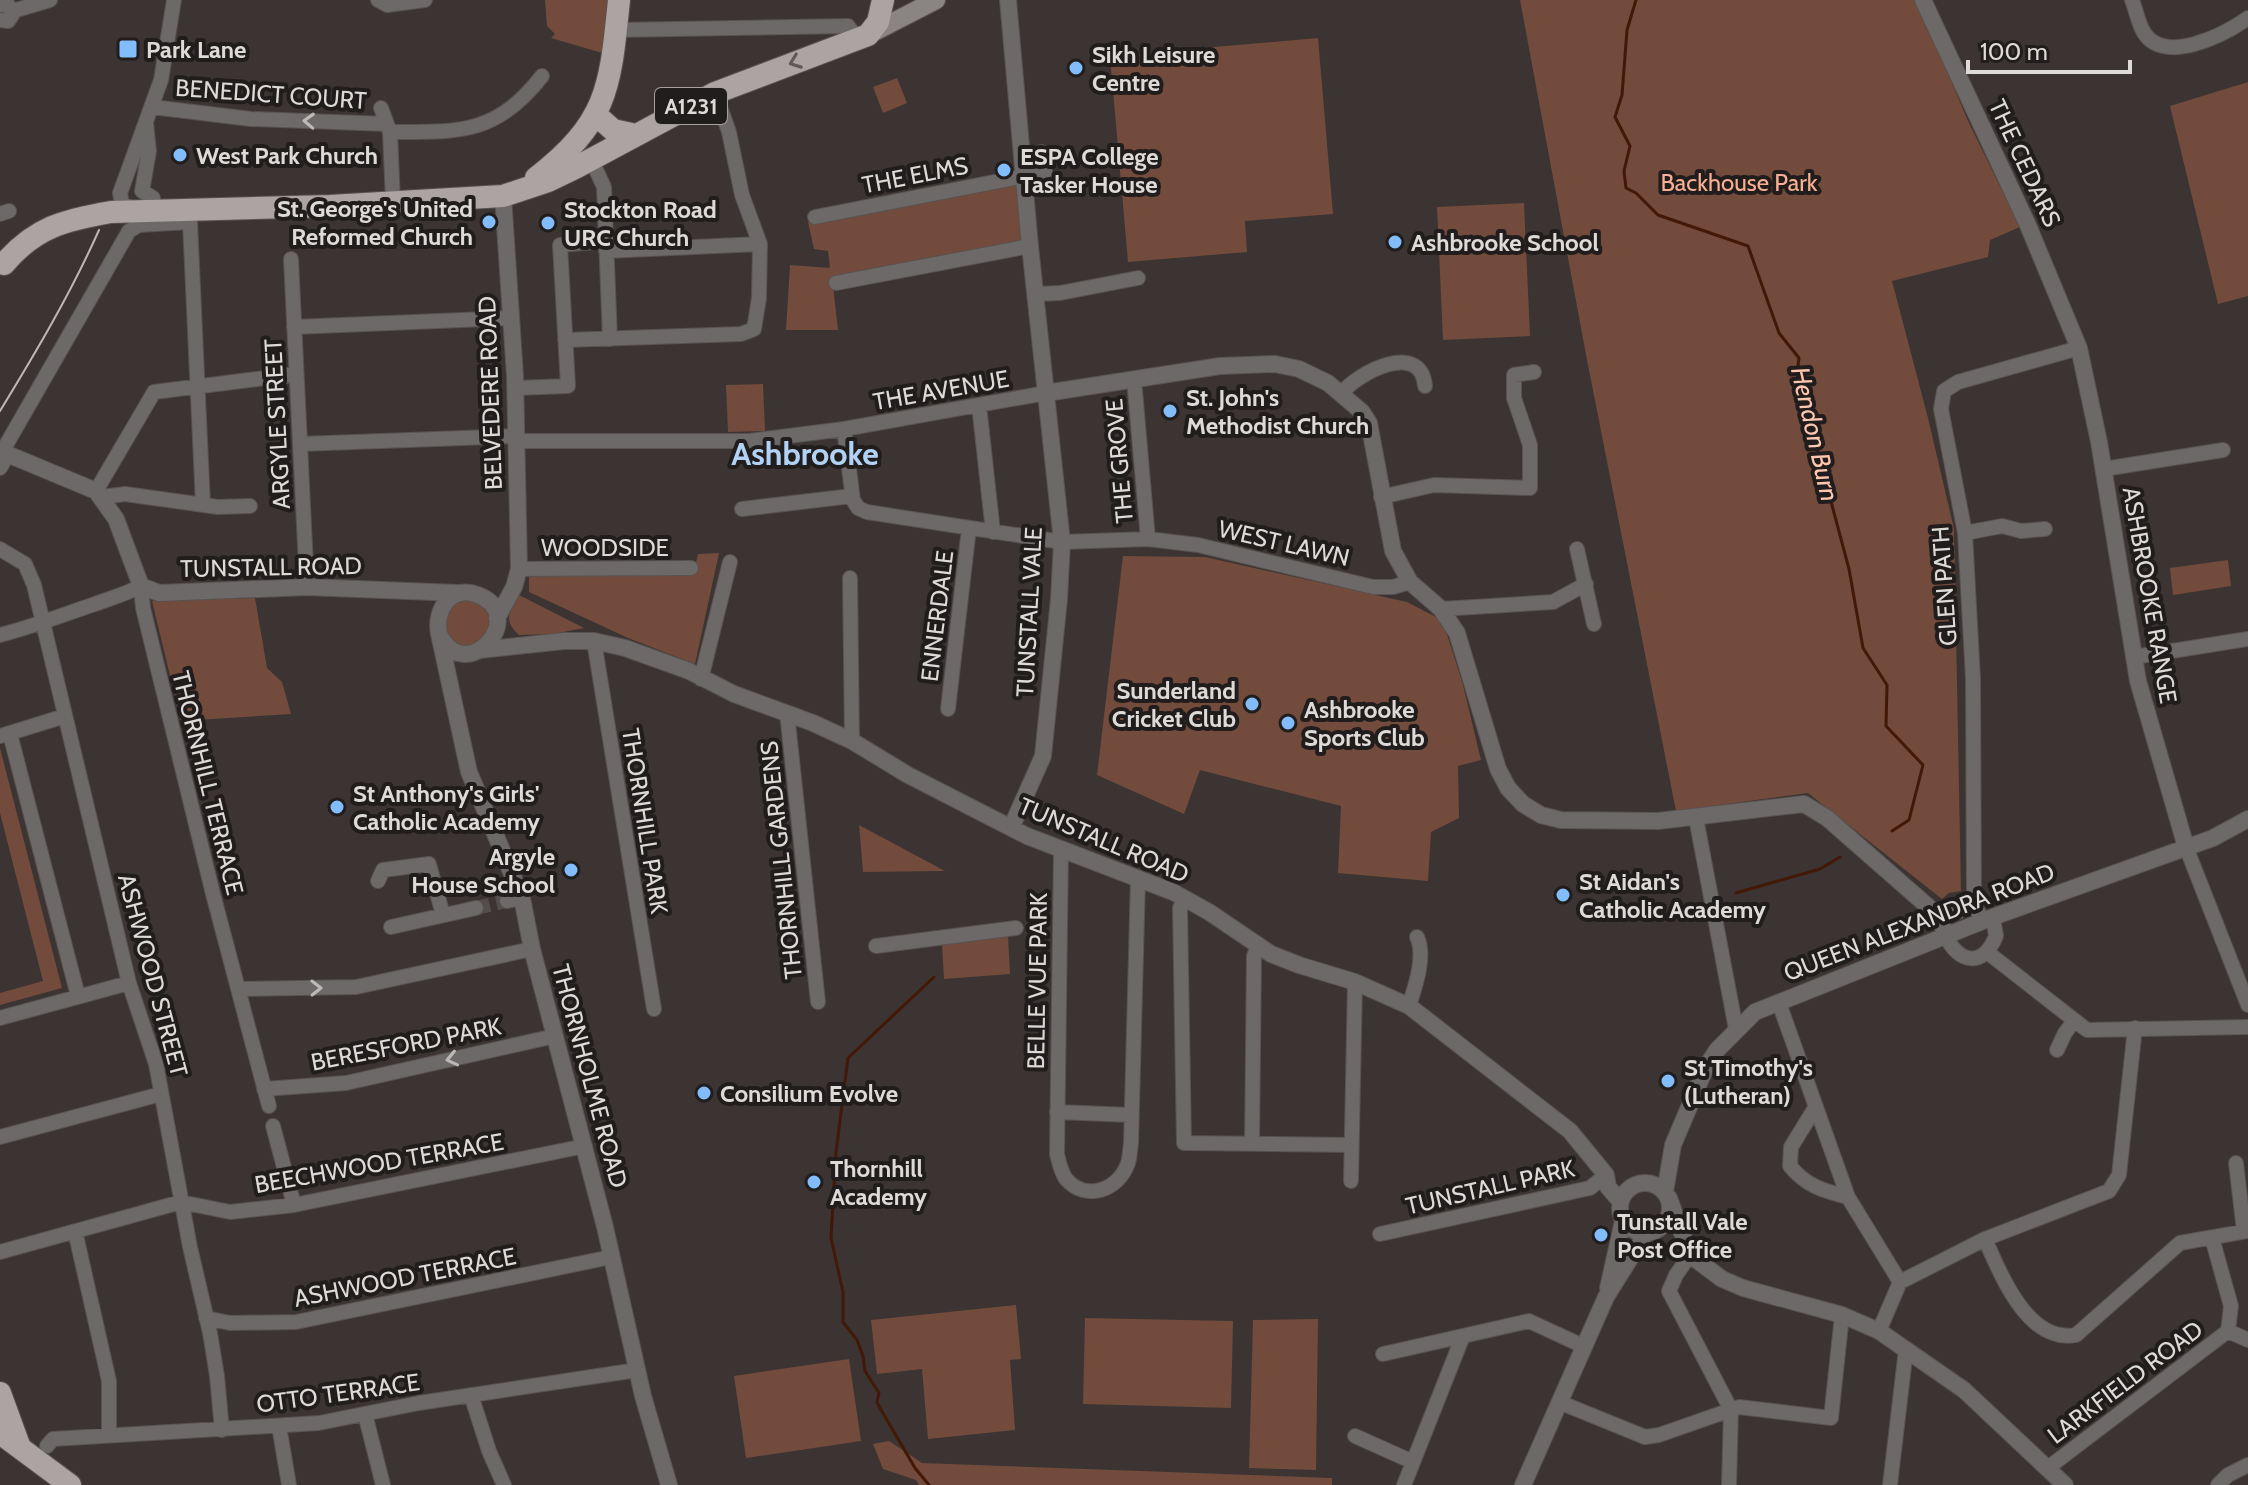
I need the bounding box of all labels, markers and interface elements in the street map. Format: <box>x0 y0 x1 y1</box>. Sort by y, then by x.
scale bar <box>1968 24 2130 74</box>
place label: Park Lane <box>146 35 246 64</box>
text: 100 m <box>1980 37 2048 66</box>
marker: Park Lane <box>117 38 139 60</box>
place label: Sikh Leisure Centre <box>1092 40 1215 97</box>
one-way arrow <box>789 52 803 69</box>
marker: Sikh Leisure Centre <box>1067 59 1085 77</box>
street label: BENEDICT COURT <box>174 73 368 115</box>
road number: A1231 <box>655 88 727 124</box>
street label: THE CEDARS <box>1983 95 2067 231</box>
one-way arrow <box>302 113 315 130</box>
place label: West Park Church <box>196 141 378 170</box>
place label: ESPA College Tasker House <box>1020 142 1159 199</box>
marker: West Park Church <box>171 146 189 164</box>
street label: THE ELMS <box>860 151 970 199</box>
marker: ESPA College Tasker House <box>995 161 1013 179</box>
park label: Backhouse Park <box>1660 168 1818 197</box>
place label: St. George's United Reformed Church <box>277 194 473 251</box>
place label: Stockton Road URC Church <box>564 195 717 252</box>
marker: St. George's United Reformed Church <box>480 213 498 231</box>
marker: Stockton Road URC Church <box>539 214 557 232</box>
place label: Ashbrooke School <box>1411 228 1599 257</box>
marker: Ashbrooke School <box>1386 233 1404 251</box>
street label: BELVEDERE ROAD <box>472 296 508 490</box>
street label: ARGYLE STREET <box>258 338 296 510</box>
street label: THE AVENUE <box>871 364 1011 416</box>
water label: Hendon Burn <box>1784 364 1846 504</box>
place label: St. John's Methodist Church <box>1186 383 1369 440</box>
street label: THE GROVE <box>1099 397 1139 525</box>
marker: St. John's Methodist Church <box>1161 402 1179 420</box>
district label: Ashbrooke <box>731 434 879 473</box>
street label: ASHBROOKE RANGE <box>2117 484 2183 706</box>
street label: WEST LAWN <box>1216 514 1352 572</box>
street label: GLEN PATH <box>1925 525 1963 647</box>
street label: TUNSTALL VALE <box>1010 526 1048 698</box>
street label: WOODSIDE <box>541 533 669 562</box>
street label: ENNERDALE <box>915 549 959 683</box>
street label: TUNSTALL ROAD <box>180 551 362 583</box>
street label: THORNHILL TERRACE <box>166 668 250 898</box>
place label: Sunderland Cricket Club <box>1112 676 1236 733</box>
marker: Sunderland Cricket Club <box>1243 695 1261 713</box>
place label: Ashbrooke Sports Club <box>1304 695 1425 752</box>
marker: Ashbrooke Sports Club <box>1279 714 1297 732</box>
street label: THORNHILL PARK <box>616 726 674 916</box>
street label: THORNHILL GARDENS <box>754 740 808 980</box>
place label: St Anthony's Girls' Catholic Academy <box>353 779 540 836</box>
street label: TUNSTALL ROAD <box>1015 791 1193 889</box>
marker: St Anthony's Girls' Catholic Academy <box>328 798 346 816</box>
place label: Argyle House School <box>411 842 555 899</box>
street label: QUEEN ALEXANDRA ROAD <box>1779 857 2059 987</box>
marker: Argyle House School <box>562 861 580 879</box>
place label: St Aidan's Catholic Academy <box>1579 867 1766 924</box>
street label: ASHWOOD STREET <box>112 870 194 1080</box>
marker: St Aidan's Catholic Academy <box>1554 886 1572 904</box>
street label: BELLE VUE PARK <box>1021 892 1053 1070</box>
street label: THORNHOLME ROAD <box>546 961 634 1191</box>
one-way arrow <box>310 979 323 996</box>
street label: BERESFORD PARK <box>308 1011 504 1077</box>
one-way arrow <box>445 1050 459 1067</box>
place label: St Timothy's (Lutheran) <box>1684 1053 1813 1110</box>
marker: St Timothy's (Lutheran) <box>1659 1072 1677 1090</box>
place label: Consilium Evolve <box>720 1079 898 1108</box>
marker: Consilium Evolve <box>695 1084 713 1102</box>
street label: BEECHWOOD TERRACE <box>252 1127 506 1199</box>
street label: TUNSTALL PARK <box>1403 1153 1578 1221</box>
place label: Thornhill Academy <box>830 1154 927 1211</box>
marker: Thornhill Academy <box>805 1173 823 1191</box>
place label: Tunstall Vale Post Office <box>1617 1207 1748 1264</box>
marker: Tunstall Vale Post Office <box>1592 1226 1610 1244</box>
street label: ASHWOOD TERRACE <box>291 1241 519 1313</box>
street label: LARKFIELD ROAD <box>2042 1314 2208 1450</box>
street label: OTTO TERRACE <box>255 1367 421 1419</box>

